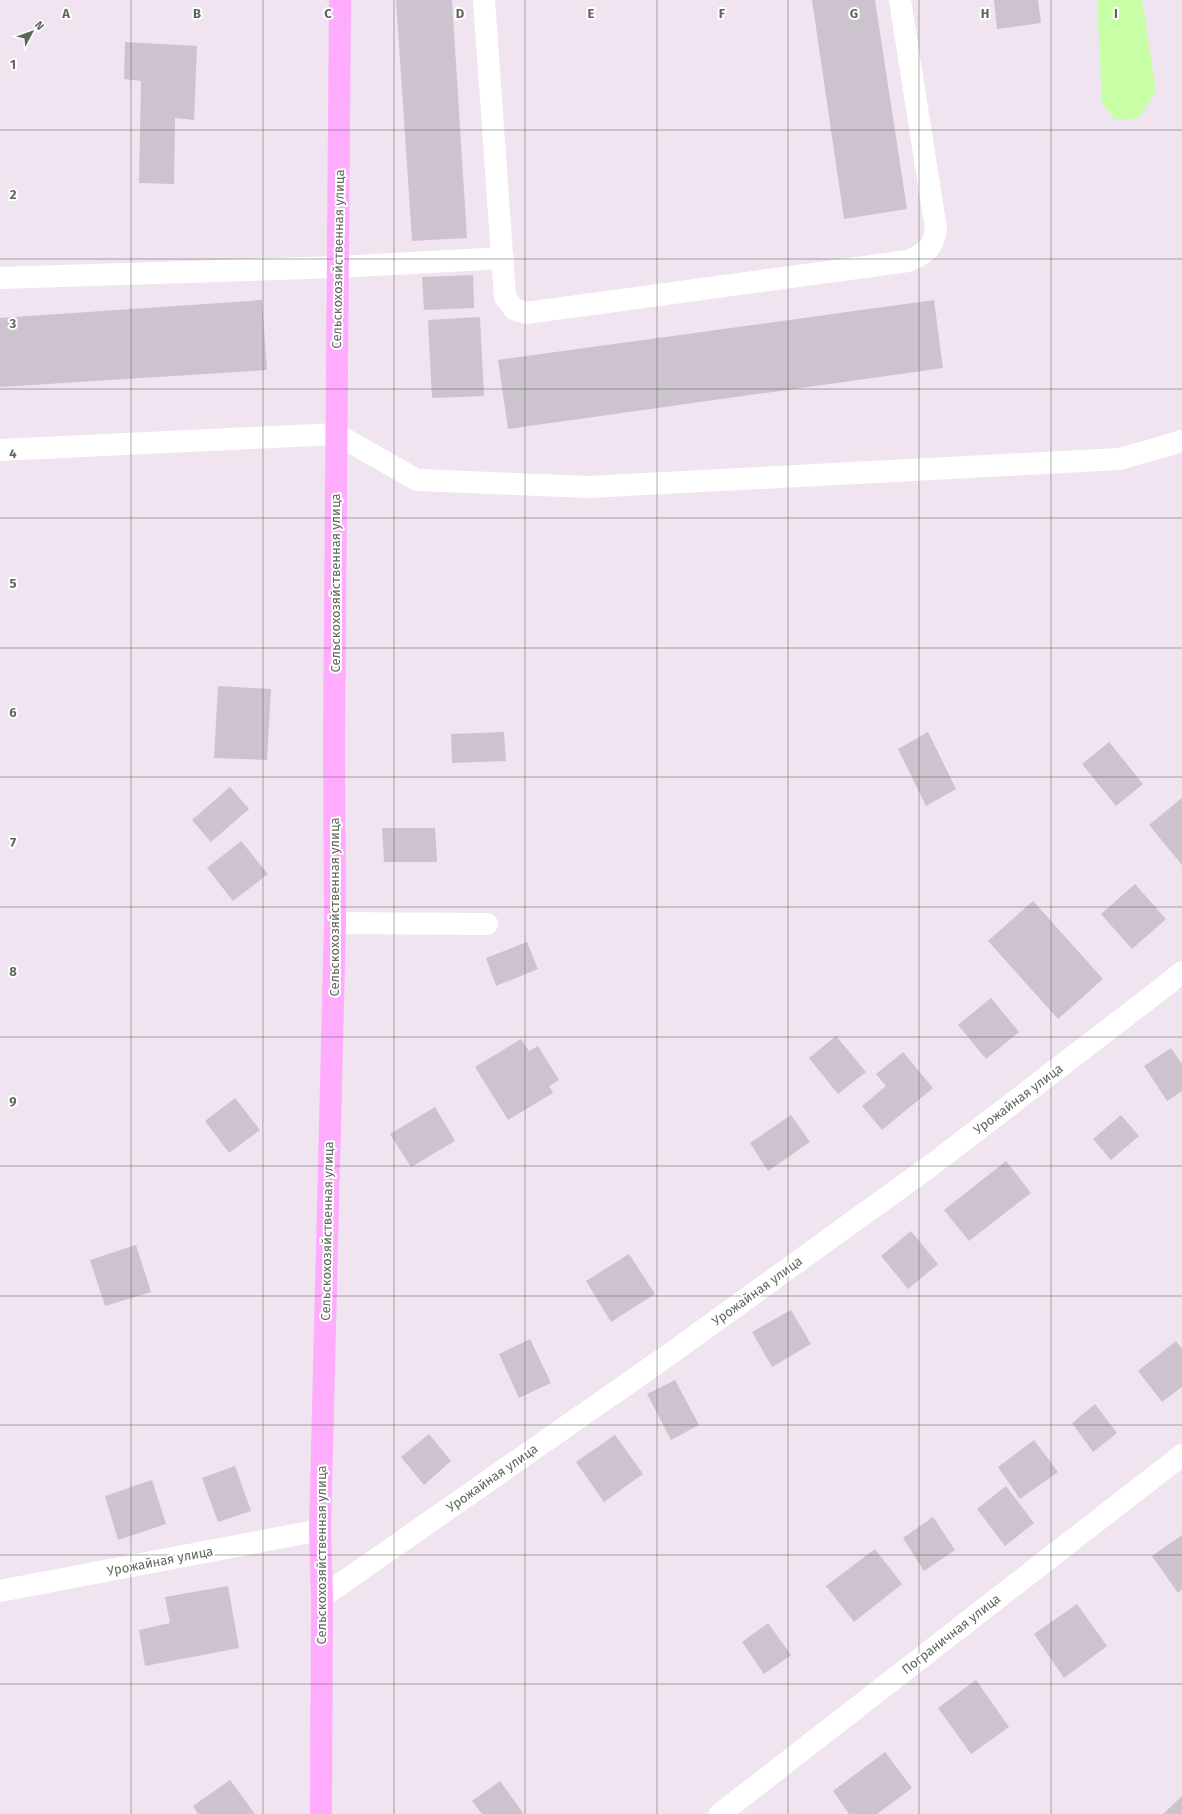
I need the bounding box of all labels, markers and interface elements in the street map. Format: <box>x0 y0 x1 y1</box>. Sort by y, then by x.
text: A <box>61 6 70 21</box>
text: B <box>193 6 201 21</box>
text: C <box>324 6 332 21</box>
text: D <box>456 6 465 21</box>
text: E <box>588 6 595 21</box>
text: F <box>719 6 726 21</box>
text: G <box>850 6 858 21</box>
text: H <box>981 6 989 21</box>
text: I <box>1114 6 1118 21</box>
north arrow <box>12 12 52 52</box>
text: N <box>32 19 46 33</box>
text: 1 <box>10 57 16 72</box>
street label: Сельскохозяйственная улица <box>329 169 347 349</box>
text: 2 <box>10 187 17 202</box>
text: 3 <box>9 316 17 331</box>
text: 4 <box>9 446 17 461</box>
street label: Сельскохозяйственная улица <box>328 493 343 673</box>
text: 5 <box>10 576 17 591</box>
text: 6 <box>9 705 17 720</box>
street label: Сельскохозяйственная улица <box>327 817 342 997</box>
text: 7 <box>10 835 16 850</box>
text: 8 <box>9 964 17 979</box>
street label: Урожайная улица <box>970 1061 1066 1137</box>
text: 9 <box>9 1094 17 1109</box>
street label: Сельскохозяйственная улица <box>318 1141 336 1321</box>
street label: Урожайная улица <box>709 1253 805 1329</box>
street label: Урожайная улица <box>444 1441 540 1515</box>
street label: Сельскохозяйственная улица <box>314 1465 329 1645</box>
street label: Урожайная улица <box>106 1543 214 1579</box>
street label: Пограничная улица <box>899 1591 1003 1677</box>

